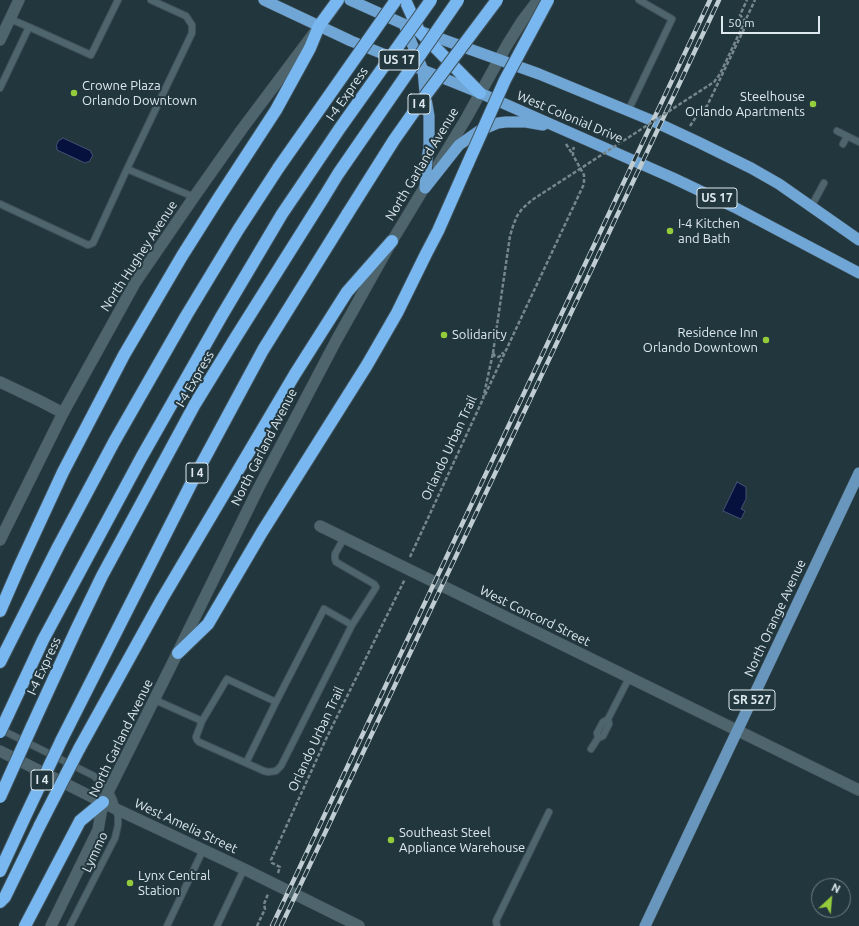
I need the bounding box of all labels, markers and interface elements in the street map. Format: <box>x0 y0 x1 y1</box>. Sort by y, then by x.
scale bar <box>723 8 822 34</box>
text: 50 m <box>728 16 755 29</box>
road number: US 17 <box>379 50 419 70</box>
street label: I-4 Express <box>323 64 371 124</box>
place label: Crowne Plaza Orlando Downtown <box>82 78 197 109</box>
marker: Crowne Plaza Orlando Downtown <box>69 88 79 98</box>
street label: West Colonial Drive <box>515 88 625 146</box>
place label: Steelhouse Orlando Apartments <box>685 89 805 120</box>
road number: I 4 <box>408 94 430 114</box>
marker: Steelhouse Orlando Apartments <box>808 99 818 109</box>
street label: North Garland Avenue <box>382 104 462 224</box>
road number: US 17 <box>697 188 737 208</box>
street label: North Hughey Avenue <box>97 198 181 314</box>
place label: I-4 Kitchen and Bath <box>678 216 740 247</box>
marker: I-4 Kitchen and Bath <box>665 226 675 236</box>
place label: Residence Inn Orlando Downtown <box>643 325 758 356</box>
place label: Solidarity <box>452 327 507 343</box>
marker: Solidarity <box>439 330 449 340</box>
marker: Residence Inn Orlando Downtown <box>761 335 771 345</box>
street label: I-4 Express <box>173 348 217 410</box>
street label: North Garland Avenue <box>228 386 300 508</box>
street label: Orlando Urban Trail <box>418 393 480 503</box>
road number: I 4 <box>186 463 208 483</box>
street label: North Orange Avenue <box>741 557 809 679</box>
street label: West Concord Street <box>477 582 593 650</box>
street label: I-4 Express <box>24 634 64 698</box>
street label: North Garland Avenue <box>86 676 156 800</box>
street label: Orlando Urban Trail <box>285 684 347 794</box>
road number: SR 527 <box>729 690 775 710</box>
road number: I 4 <box>31 770 53 790</box>
street label: West Amelia Street <box>132 795 240 857</box>
place label: Southeast Steel Appliance Warehouse <box>399 825 525 856</box>
street label: Lymmo <box>79 829 111 875</box>
marker: Southeast Steel Appliance Warehouse <box>386 835 396 845</box>
place label: Lynx Central Station <box>138 868 210 899</box>
marker: Lynx Central Station <box>125 878 135 888</box>
north arrow <box>811 878 851 918</box>
text: N <box>829 881 842 895</box>

